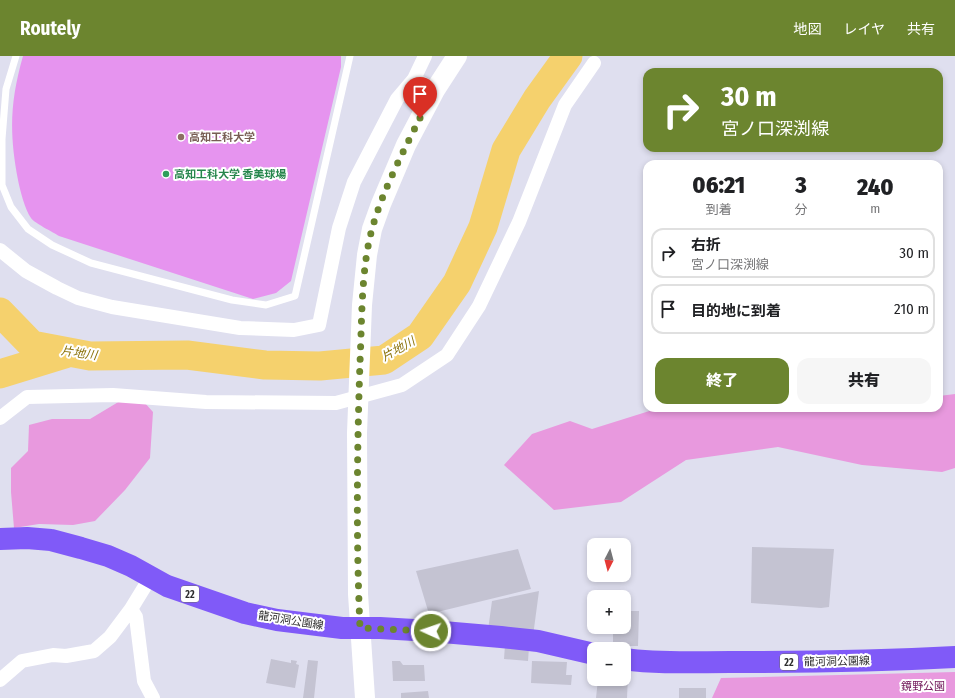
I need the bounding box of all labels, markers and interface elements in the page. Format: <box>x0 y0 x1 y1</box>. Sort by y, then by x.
text: Routely <box>20 17 80 40</box>
text: 地図 <box>793 21 821 38</box>
text: レイヤ <box>843 21 885 38</box>
text: 共有 <box>907 21 935 38</box>
pin <box>403 77 437 118</box>
text: 30 m <box>721 80 777 113</box>
icon: arrive <box>409 83 431 105</box>
icon: right <box>655 84 707 136</box>
text: 宮ノ口深渕線 <box>721 118 829 140</box>
place label: 高知工科大学 <box>189 131 255 144</box>
marker: 高知工科大学 <box>176 132 186 142</box>
place label: 高知工科大学 香美球場 <box>174 168 286 181</box>
marker: 高知工科大学 香美球場 <box>161 169 171 179</box>
text: 06:21 <box>692 171 745 199</box>
text: 3 <box>795 171 807 199</box>
text: 240 <box>857 173 894 201</box>
text: m <box>870 201 880 216</box>
text: 到着 <box>706 202 732 217</box>
text: 分 <box>795 202 808 217</box>
text: 右折 <box>691 236 721 254</box>
icon: right <box>657 242 679 264</box>
text: 30 m <box>899 244 929 262</box>
text: 宮ノ口深渕線 <box>691 257 769 272</box>
icon: arrive <box>657 298 679 320</box>
text: 210 m <box>894 300 929 318</box>
text: 目的地に到着 <box>691 302 781 320</box>
water label: 片地川 <box>379 333 419 364</box>
water label: 片地川 <box>60 344 100 363</box>
button: 終了 <box>655 358 789 404</box>
button: 共有 <box>797 358 931 404</box>
north arrow <box>587 538 631 582</box>
map controls <box>587 538 631 686</box>
road number: 22 <box>181 586 199 602</box>
button: + <box>587 590 631 634</box>
street label: 龍河洞公園線 <box>257 609 325 632</box>
position arrow <box>410 610 452 652</box>
button: − <box>587 642 631 686</box>
road number: 22 <box>780 654 798 670</box>
street label: 龍河洞公園線 <box>804 654 870 669</box>
park label: 鏡野公園 <box>901 680 945 693</box>

